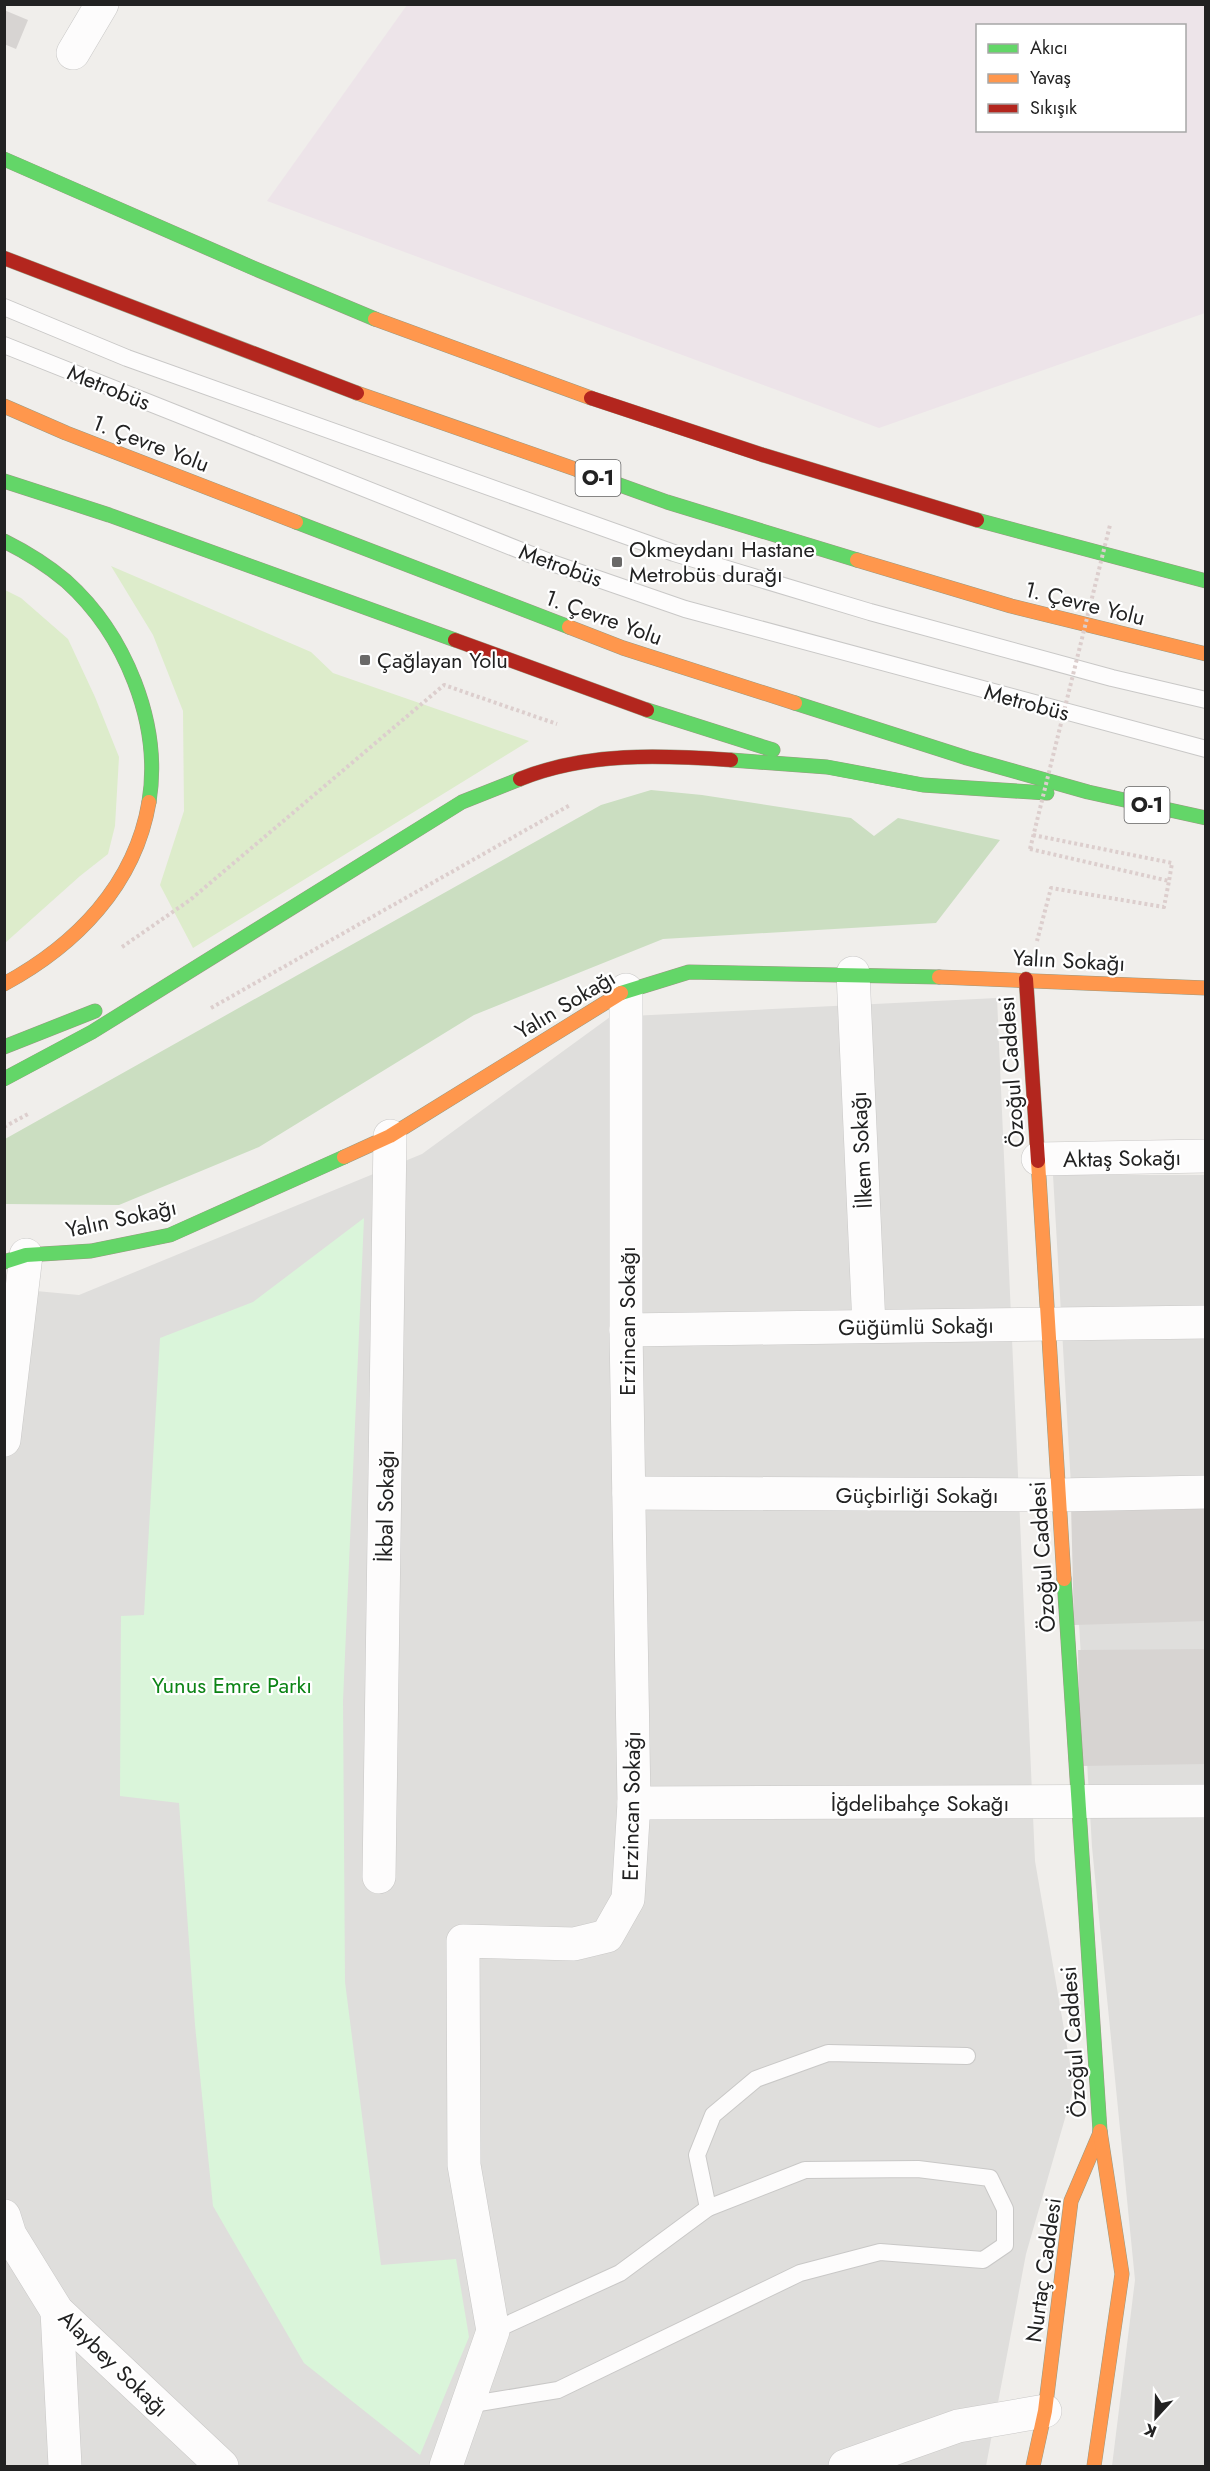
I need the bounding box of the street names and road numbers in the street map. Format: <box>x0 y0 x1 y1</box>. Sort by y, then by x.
street label: Metrobüs <box>63 356 155 418</box>
street label: 1. Çevre Yolu <box>88 406 214 480</box>
road number: O-1 <box>576 460 620 496</box>
street label: Metrobüs <box>515 535 607 595</box>
street label: 1. Çevre Yolu <box>1022 573 1148 633</box>
street label: 1. Çevre Yolu <box>541 581 667 653</box>
street label: Metrobüs <box>981 675 1073 729</box>
road number: O-1 <box>1124 787 1170 823</box>
street label: Yalın Sokağı <box>1012 941 1126 979</box>
street label: Yalın Sokağı <box>509 961 621 1047</box>
street label: Özoğul Caddesi <box>990 995 1032 1149</box>
street label: İlkem Sokağı <box>842 1091 880 1209</box>
street label: Aktaş Sokağı <box>1063 1141 1181 1175</box>
street label: Yalın Sokağı <box>63 1191 179 1245</box>
street label: Erzincan Sokağı <box>611 1246 643 1396</box>
street label: Güğümlü Sokağı <box>838 1309 994 1343</box>
street label: İkbal Sokağı <box>368 1450 402 1562</box>
street label: Güçbirliği Sokağı <box>835 1479 999 1511</box>
street label: Özoğul Caddesi <box>1021 1480 1063 1634</box>
street label: Erzincan Sokağı <box>614 1731 648 1881</box>
street label: İğdelibahçe Sokağı <box>831 1787 1009 1819</box>
street label: Özoğul Caddesi <box>1052 1965 1094 2119</box>
street label: Nurtaç Caddesi <box>1017 2196 1069 2344</box>
street label: Alaybey Sokağı <box>52 2302 176 2424</box>

